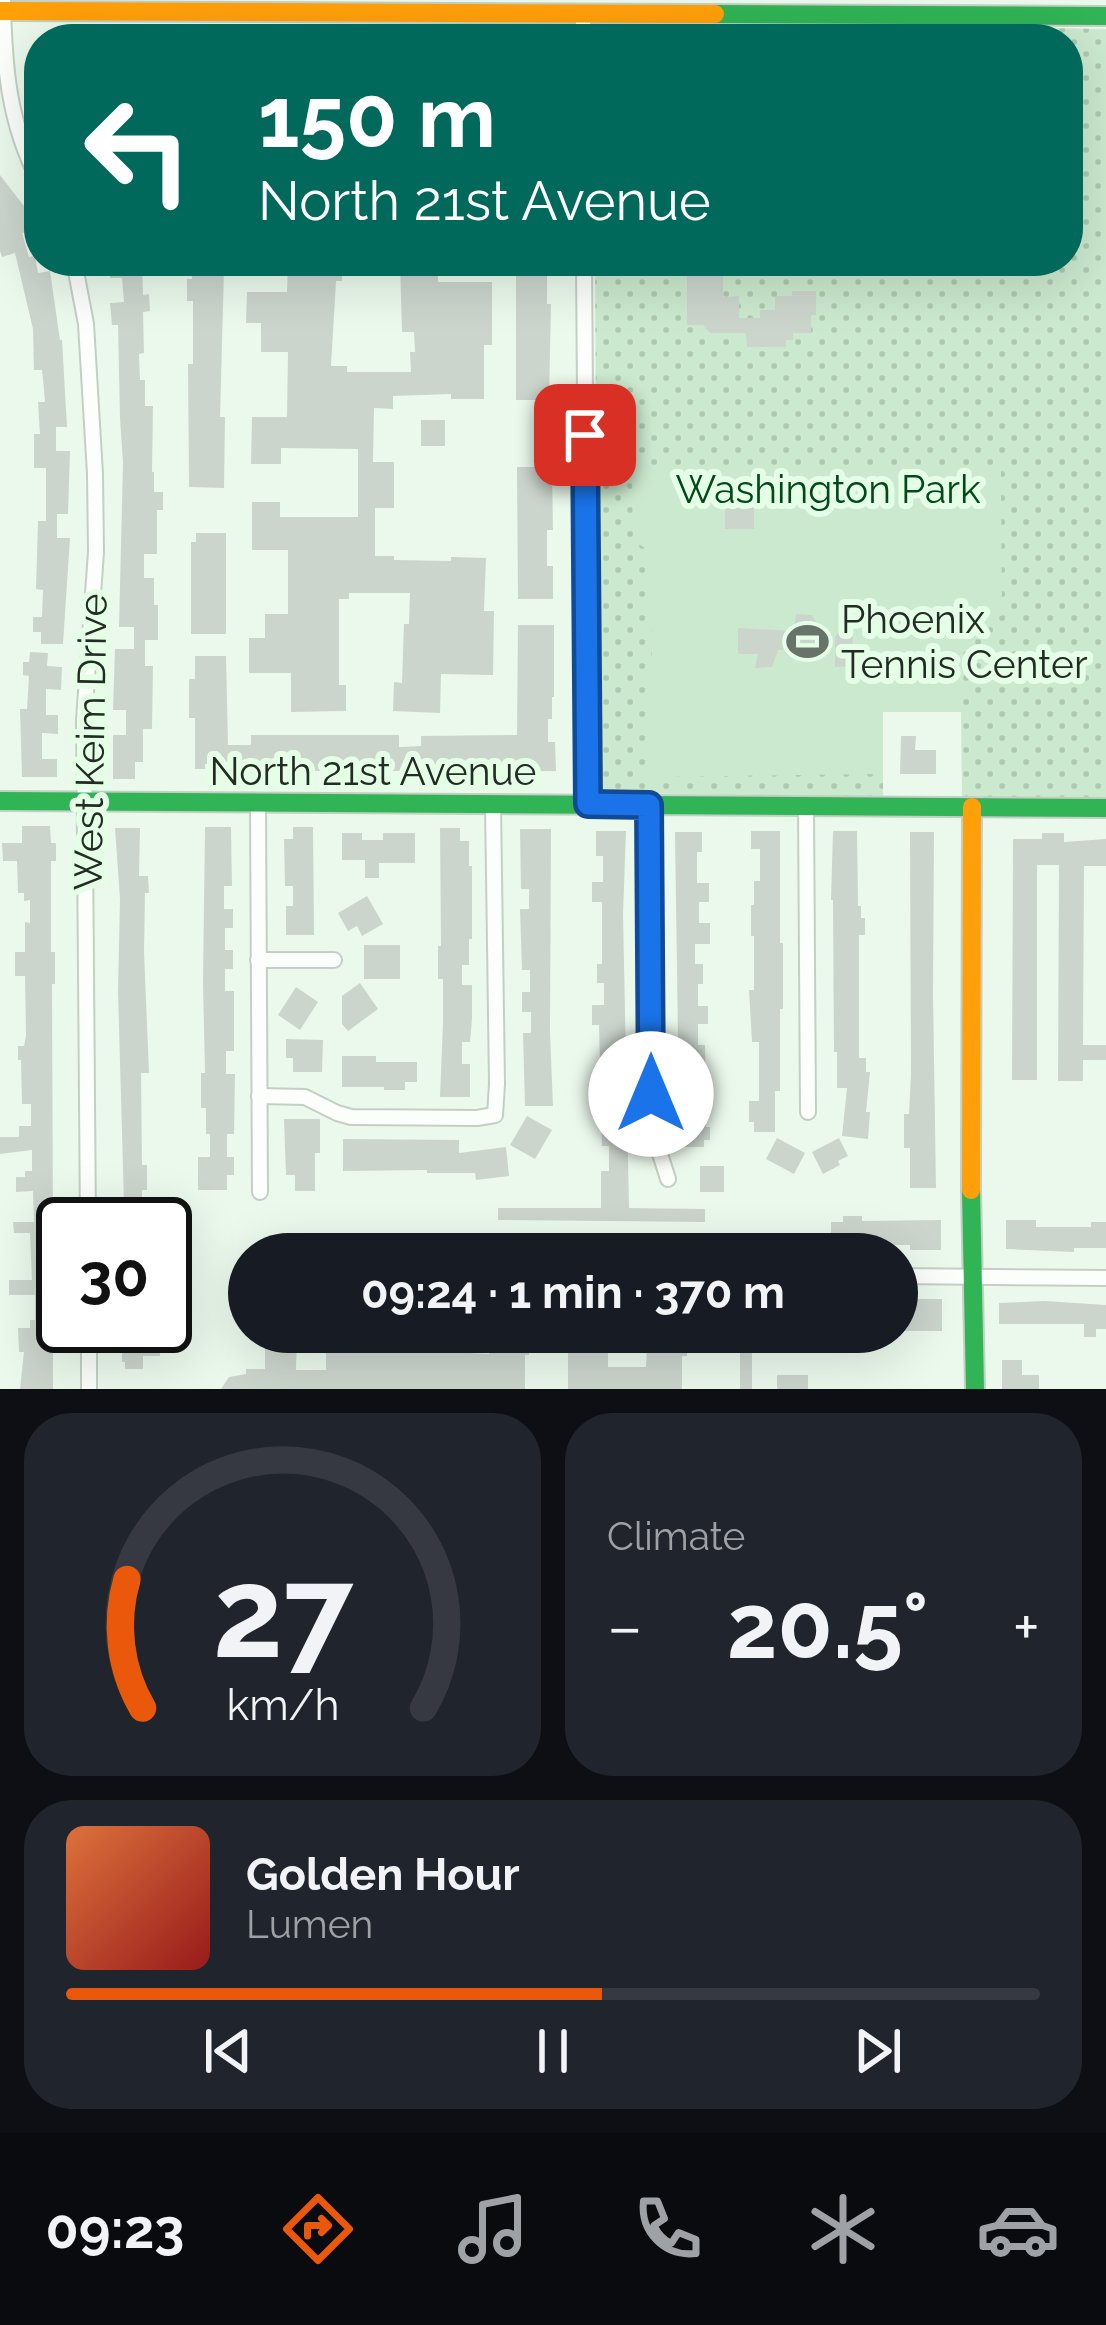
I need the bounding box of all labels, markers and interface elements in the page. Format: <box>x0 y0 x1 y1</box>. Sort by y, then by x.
text: 150 m <box>258 68 496 167</box>
icon: left <box>60 72 216 228</box>
text: North 21st Avenue <box>258 169 711 233</box>
pin <box>534 384 636 486</box>
icon: arrive <box>552 402 618 468</box>
park label: Washington Park <box>675 466 981 512</box>
street label: West Keim Drive <box>64 593 116 891</box>
place label: Phoenix Tennis Center <box>841 596 1088 687</box>
sports icon: Phoenix Tennis Center <box>784 618 830 664</box>
street label: North 21st Avenue <box>210 748 536 794</box>
position arrow <box>588 1031 714 1157</box>
speed limit sign: 30 <box>36 1197 192 1353</box>
text: 09:24 · 1 min · 370 m <box>361 1266 785 1319</box>
text: Climate <box>607 1513 745 1559</box>
text: 27 <box>212 1540 354 1686</box>
text: 20.5° <box>727 1573 928 1679</box>
text: − <box>607 1588 643 1665</box>
text: + <box>1013 1588 1040 1665</box>
text: km/h <box>226 1679 339 1729</box>
text: Golden Hour <box>246 1848 520 1901</box>
text: Lumen <box>246 1901 373 1947</box>
icon: previous <box>195 2018 261 2084</box>
icon: pause <box>520 2018 586 2084</box>
icon: next <box>845 2018 911 2084</box>
icon: directions <box>276 2187 360 2271</box>
icon: music <box>451 2187 535 2271</box>
icon: phone <box>626 2187 710 2271</box>
icon: climate <box>801 2187 885 2271</box>
icon: car <box>976 2187 1060 2271</box>
text: 09:23 <box>46 2197 184 2261</box>

